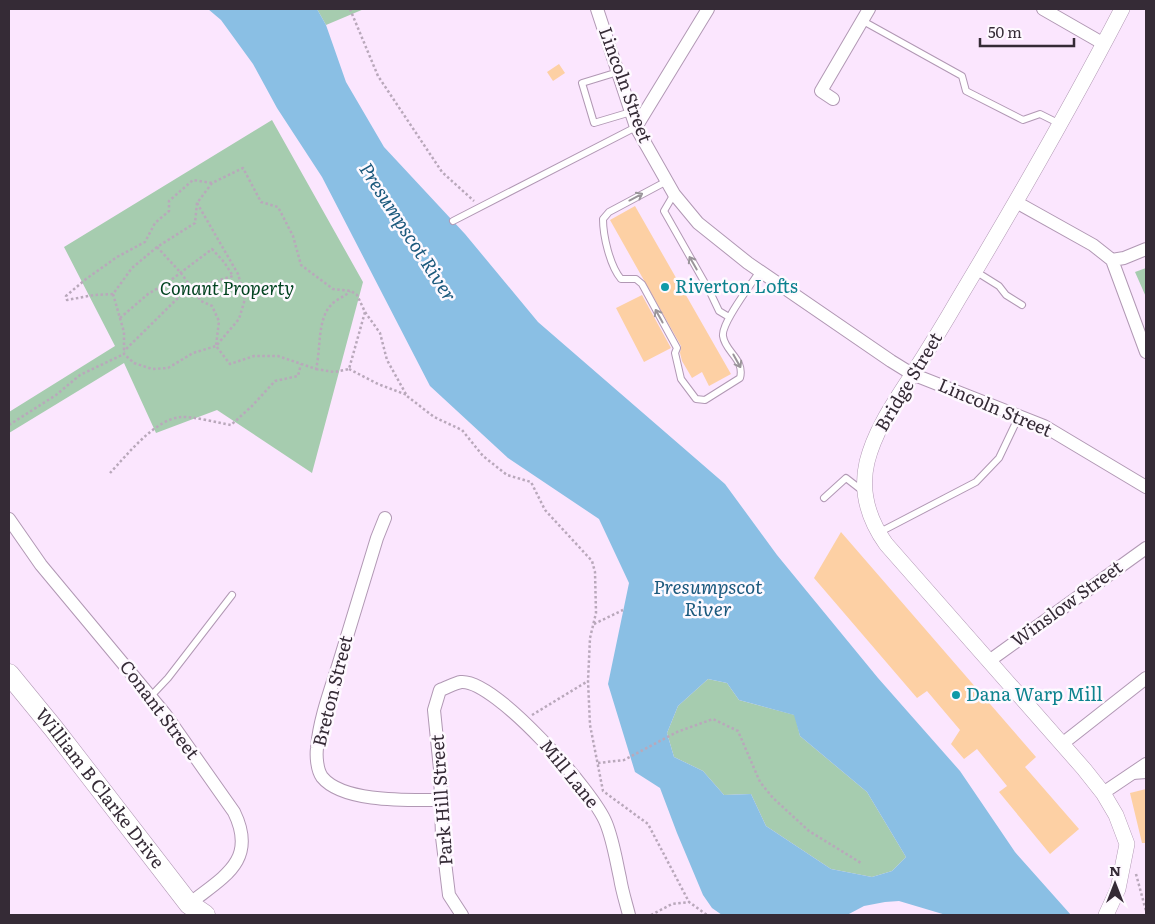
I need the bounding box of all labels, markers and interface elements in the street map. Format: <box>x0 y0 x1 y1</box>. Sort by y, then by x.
scale bar <box>980 15 1074 47</box>
text: 50 m <box>988 20 1022 43</box>
street label: Lincoln Street <box>593 23 660 147</box>
water label: Presumpscot River <box>353 157 464 306</box>
one-way arrow <box>628 192 642 202</box>
one-way arrow <box>688 257 698 271</box>
place label: Riverton Lofts <box>675 272 798 299</box>
park label: Conant Property <box>160 274 294 301</box>
marker: Riverton Lofts <box>659 281 671 293</box>
one-way arrow <box>654 309 664 324</box>
street label: Bridge Street <box>867 326 948 436</box>
one-way arrow <box>733 353 742 368</box>
street label: Lincoln Street <box>934 370 1057 443</box>
street label: Winslow Street <box>1005 553 1128 652</box>
water label: Presumpscot River <box>653 572 763 622</box>
street label: Breton Street <box>305 631 359 749</box>
street label: Conant Street <box>114 654 207 765</box>
place label: Dana Warp Mill <box>966 680 1103 707</box>
marker: Dana Warp Mill <box>950 689 962 701</box>
street label: William B Clarke Drive <box>30 701 172 874</box>
street label: Park Hill Street <box>422 733 459 867</box>
street label: Mill Lane <box>534 733 606 813</box>
north arrow <box>1090 859 1140 909</box>
text: N <box>1109 860 1121 880</box>

